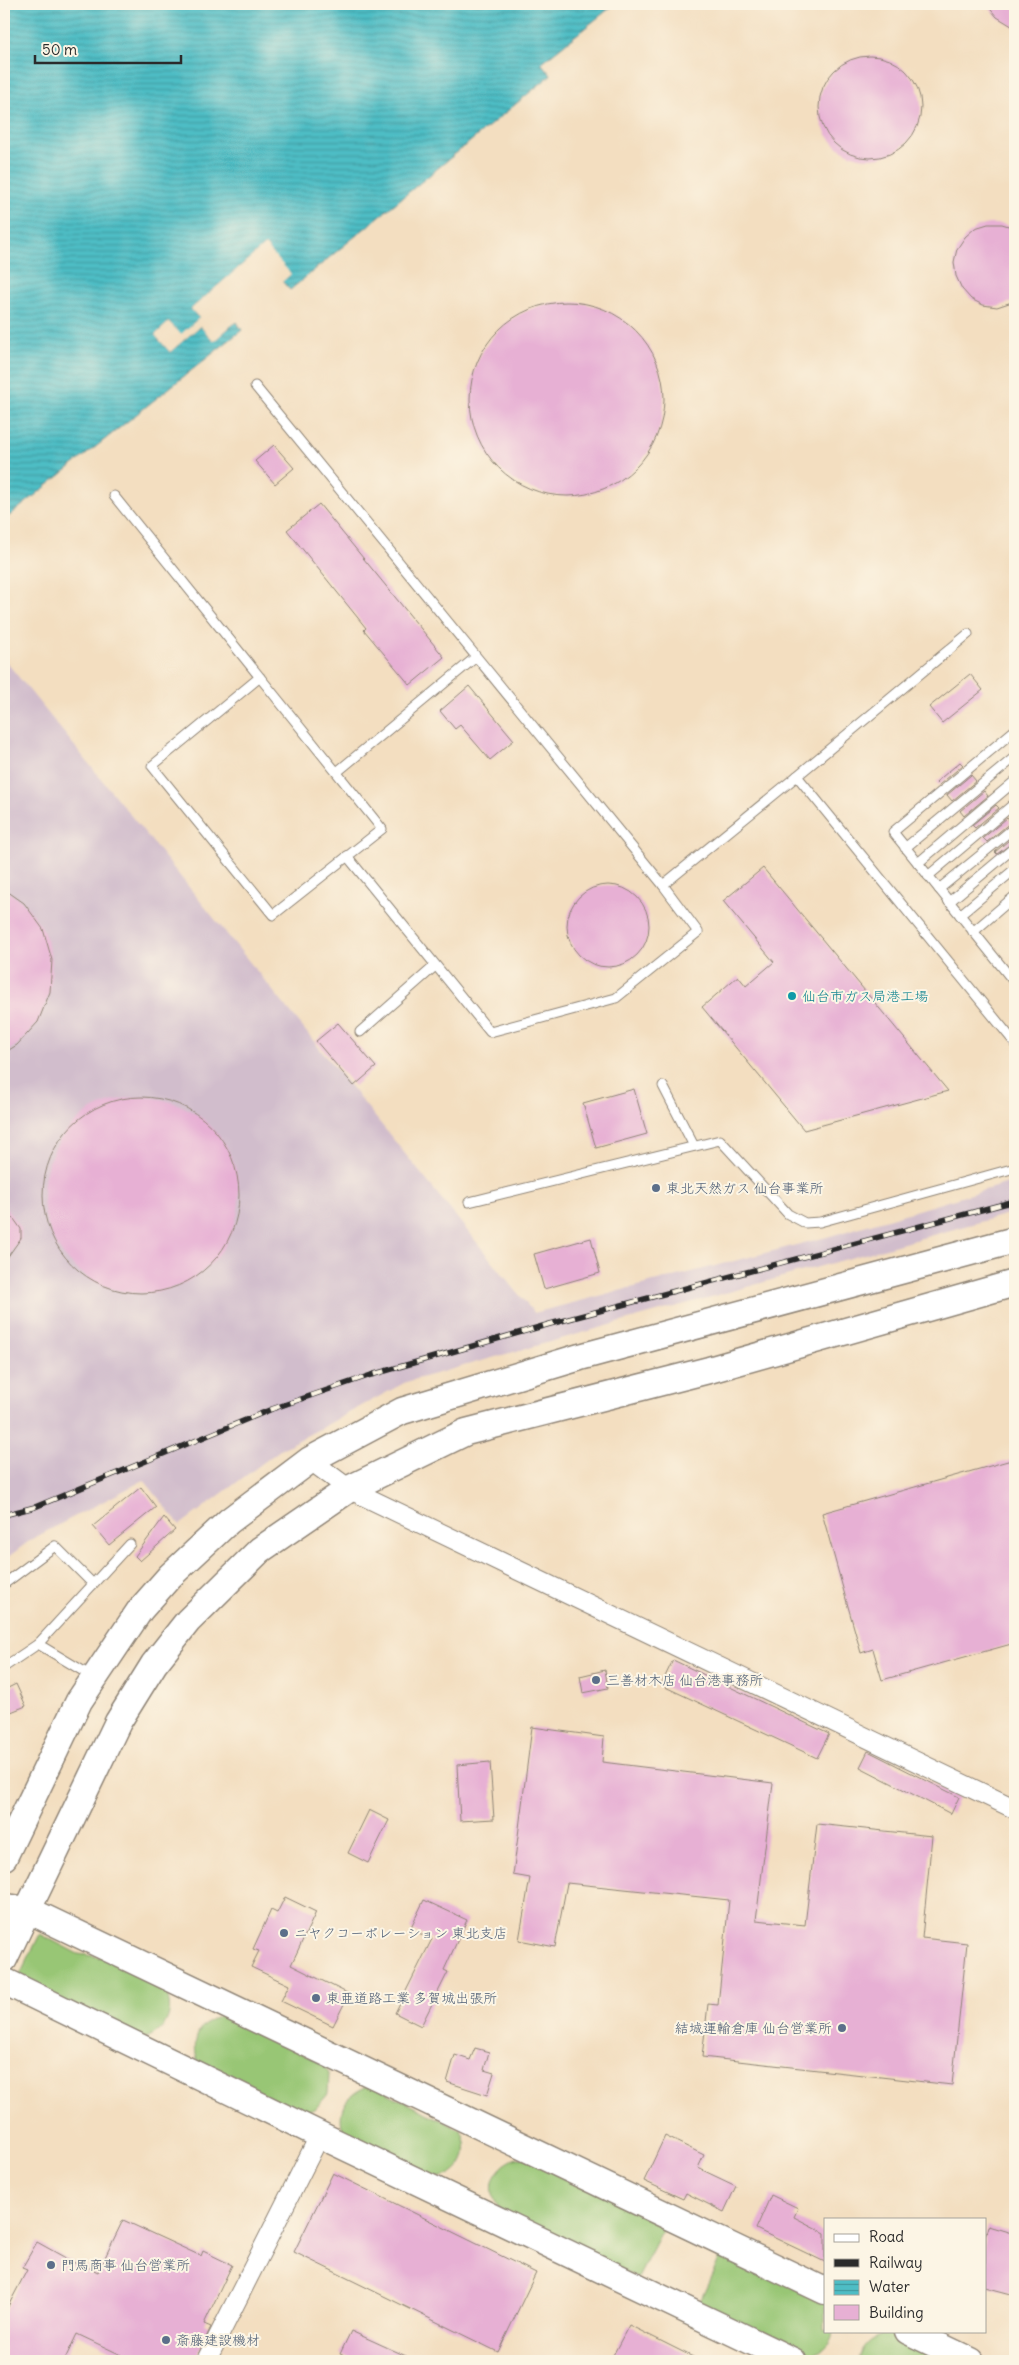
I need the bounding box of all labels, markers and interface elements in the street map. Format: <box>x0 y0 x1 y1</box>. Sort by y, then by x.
scale bar <box>35 32 181 64</box>
text: 50 m <box>42 40 77 59</box>
place label: 仙台市ガス局港工場 <box>802 987 928 1005</box>
marker: 仙台市ガス局港工場 <box>786 990 798 1002</box>
place label: 東北天然ガス 仙台事業所 <box>666 1179 824 1197</box>
marker: 東北天然ガス 仙台事業所 <box>650 1182 662 1194</box>
place label: 三善材木店 仙台港事務所 <box>606 1671 763 1689</box>
marker: 三善材木店 仙台港事務所 <box>590 1674 602 1686</box>
place label: ニヤクコーポレーション 東北支店 <box>294 1924 508 1942</box>
marker: ニヤクコーポレーション 東北支店 <box>278 1927 290 1939</box>
place label: 東亜道路工業 多賀城出張所 <box>326 1989 497 2007</box>
marker: 東亜道路工業 多賀城出張所 <box>310 1992 322 2004</box>
place label: 結城運輸倉庫 仙台営業所 <box>675 2019 832 2037</box>
marker: 結城運輸倉庫 仙台営業所 <box>836 2022 848 2034</box>
legend <box>824 2218 986 2332</box>
text: Road <box>869 2227 904 2246</box>
text: Railway <box>869 2253 923 2272</box>
place label: 門馬商事 仙台営業所 <box>61 2256 190 2274</box>
marker: 門馬商事 仙台営業所 <box>45 2259 57 2271</box>
text: Water <box>869 2277 910 2296</box>
text: Building <box>869 2303 924 2322</box>
place label: 斎藤建設機材 <box>176 2331 260 2349</box>
marker: 斎藤建設機材 <box>160 2334 172 2346</box>

